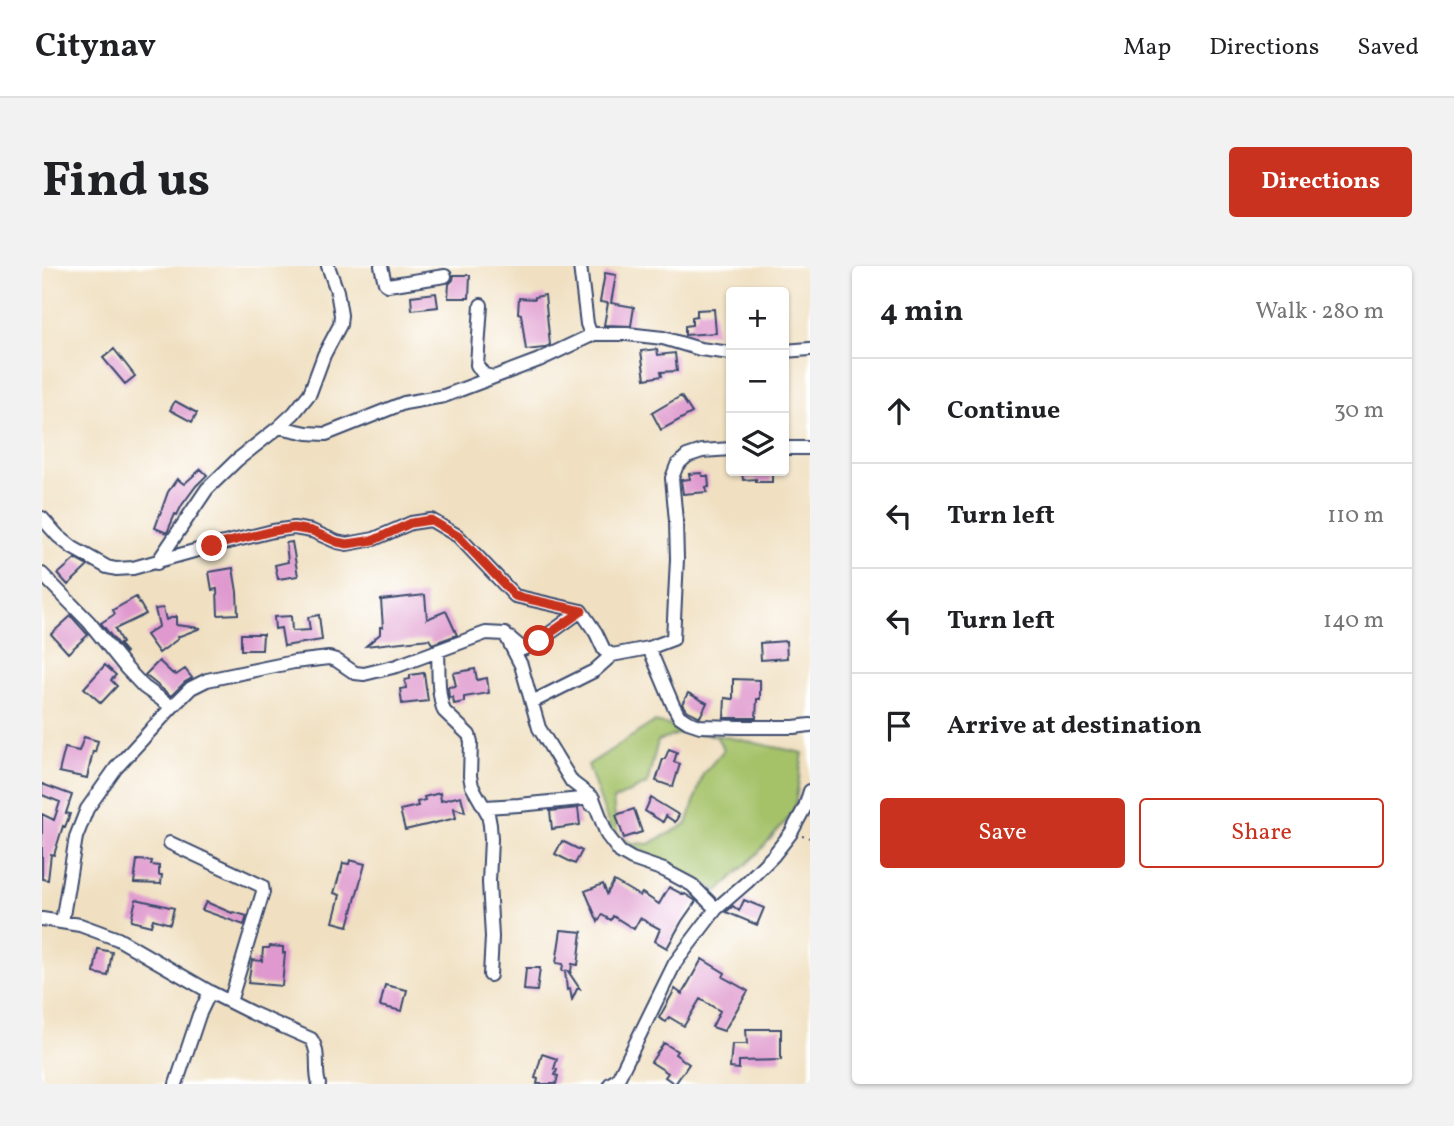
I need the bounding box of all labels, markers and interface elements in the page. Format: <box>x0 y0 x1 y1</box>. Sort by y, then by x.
text: Citynav <box>35 25 156 71</box>
text: Map <box>1123 31 1171 65</box>
text: Directions <box>1209 31 1319 65</box>
text: Saved <box>1357 31 1419 65</box>
button: Directions <box>1229 147 1412 217</box>
text: Find us <box>42 148 210 217</box>
map controls <box>726 287 789 476</box>
button: + <box>726 287 789 350</box>
text: 4 min <box>880 291 964 333</box>
text: Walk · 280 m <box>1255 296 1384 328</box>
button: − <box>726 350 789 413</box>
icon: ahead <box>880 392 918 430</box>
text: Continue <box>947 393 1060 429</box>
text: 30 m <box>1334 395 1384 427</box>
button: layers <box>726 413 789 476</box>
icon: left <box>880 497 918 535</box>
text: Turn left <box>947 498 1055 534</box>
text: 110 m <box>1327 500 1384 532</box>
route end <box>196 530 227 561</box>
icon: left <box>880 602 918 640</box>
text: Turn left <box>947 603 1055 639</box>
text: 140 m <box>1323 605 1384 637</box>
route start <box>523 625 554 656</box>
icon: arrive <box>880 707 918 745</box>
text: Arrive at destination <box>947 708 1202 744</box>
button: Save <box>880 798 1125 868</box>
button: Share <box>1139 798 1384 868</box>

